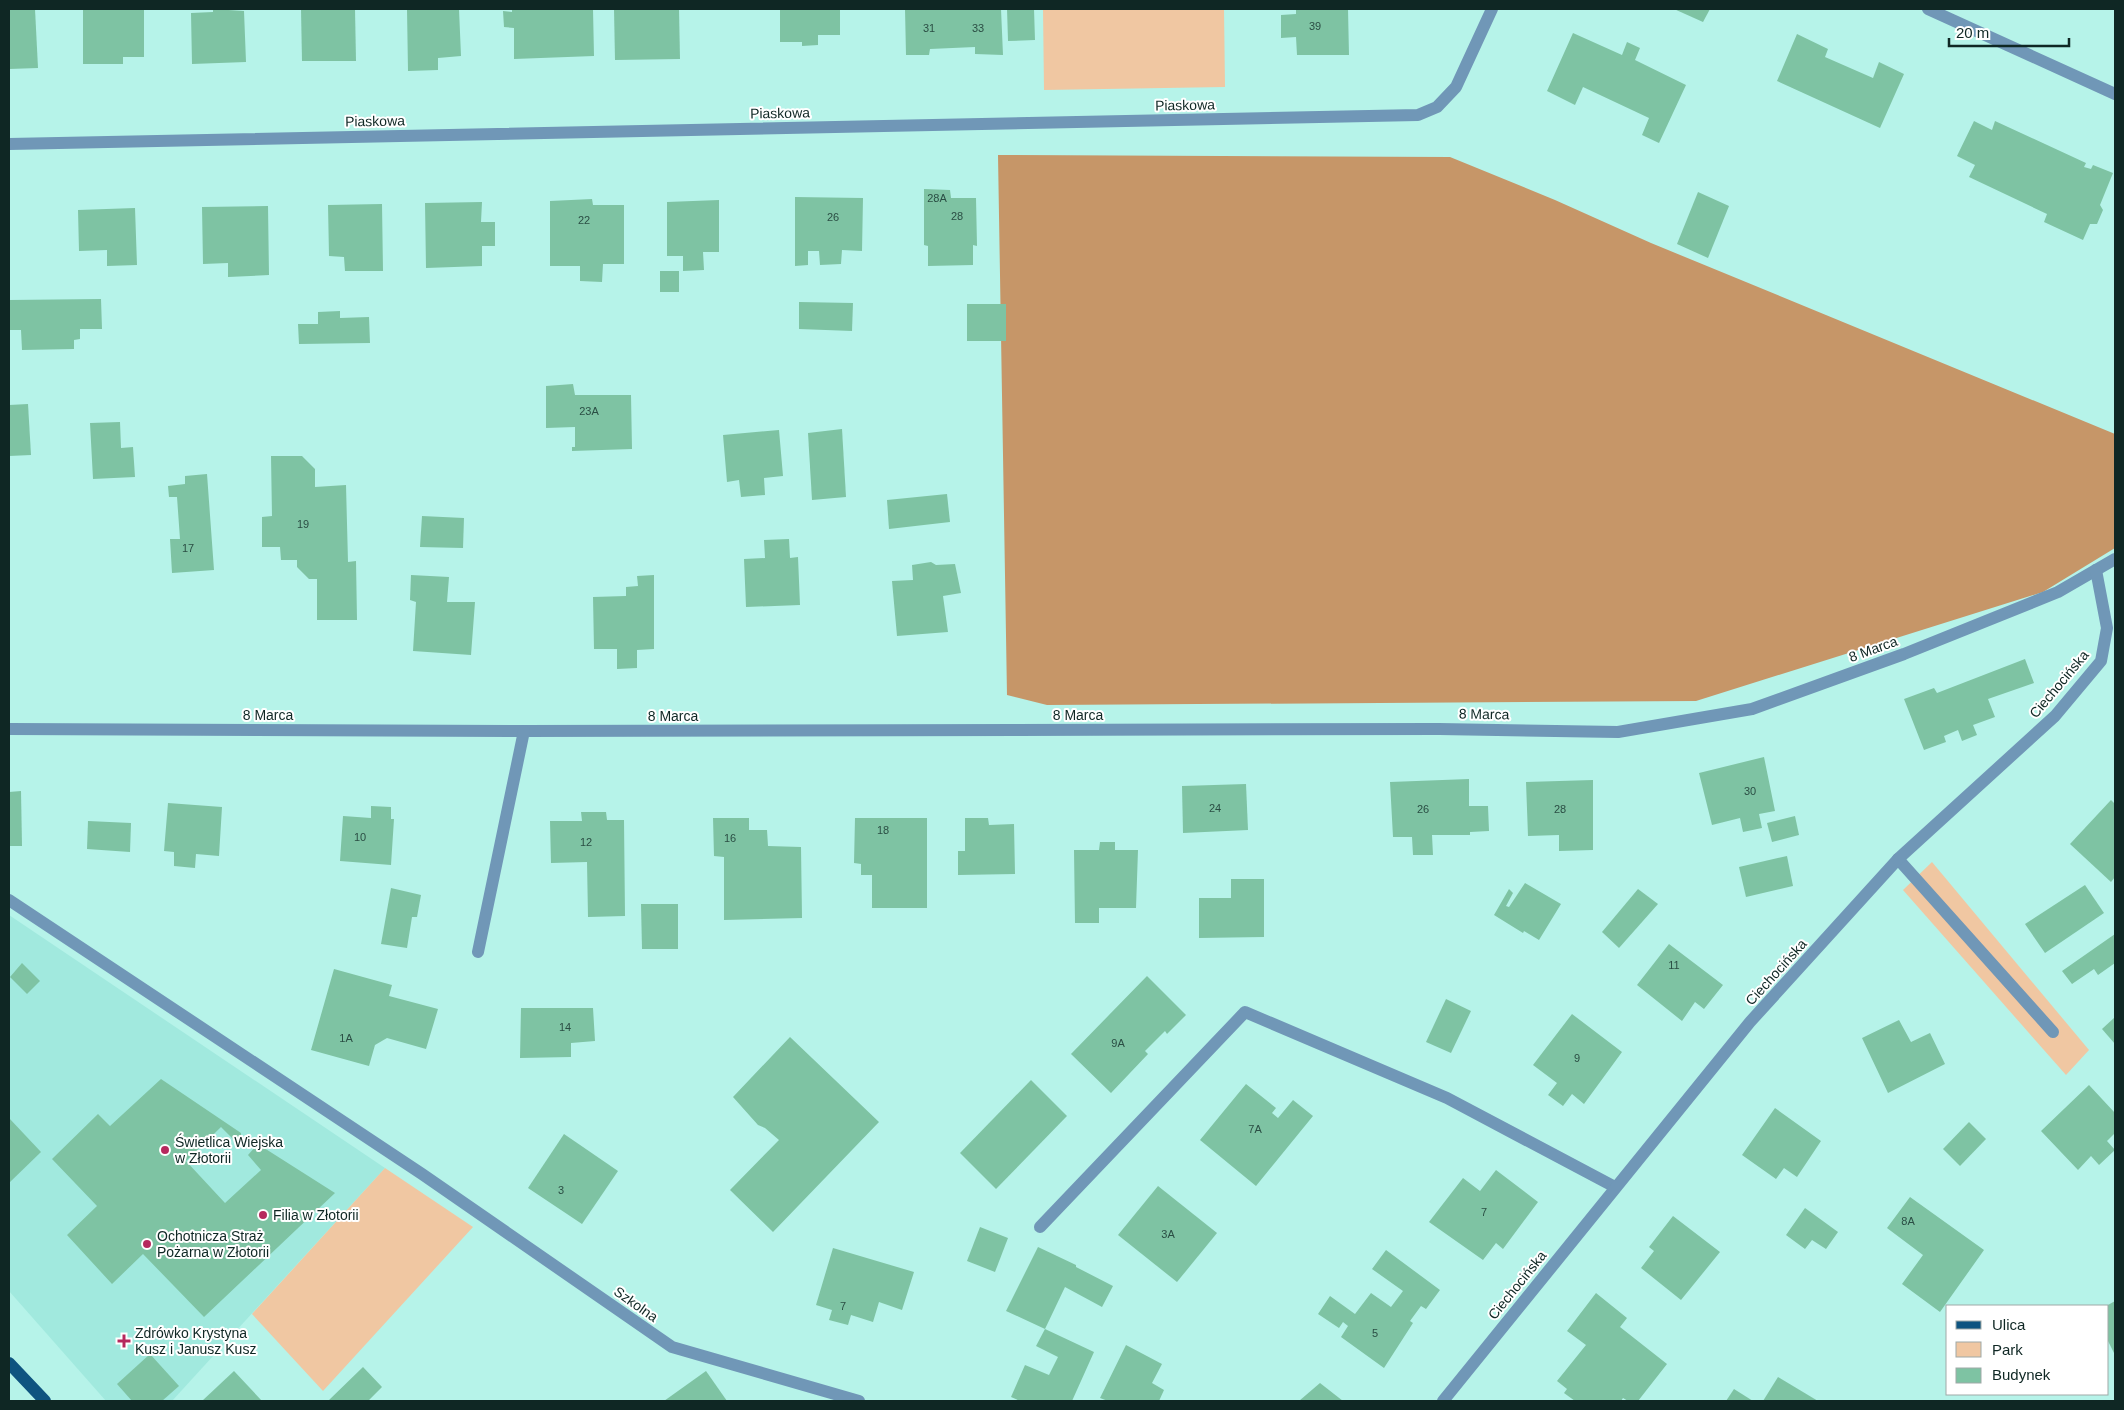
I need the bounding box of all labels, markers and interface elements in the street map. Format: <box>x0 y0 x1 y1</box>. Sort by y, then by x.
scale bar <box>1949 15 2069 47</box>
house number: 39 <box>1309 20 1321 32</box>
house number: 31 <box>923 22 935 34</box>
house number: 33 <box>972 22 984 34</box>
text: 20 m <box>1956 24 1989 41</box>
street label: Piaskowa <box>1155 96 1215 114</box>
street label: Piaskowa <box>750 104 810 122</box>
street label: Piaskowa <box>345 112 405 130</box>
house number: 28A <box>927 192 947 204</box>
house number: 28 <box>951 210 963 222</box>
house number: 26 <box>827 211 839 223</box>
house number: 22 <box>578 214 590 226</box>
house number: 23A <box>579 405 599 417</box>
house number: 19 <box>297 518 309 530</box>
house number: 17 <box>182 542 194 554</box>
street label: 8 Marca <box>1846 633 1900 665</box>
street label: Ciechocińska <box>2026 647 2092 721</box>
street label: 8 Marca <box>1459 706 1510 722</box>
street label: 8 Marca <box>243 707 293 723</box>
street label: 8 Marca <box>1053 707 1103 723</box>
street label: 8 Marca <box>648 708 698 724</box>
house number: 30 <box>1744 785 1756 797</box>
house number: 24 <box>1209 802 1221 814</box>
house number: 26 <box>1417 803 1429 815</box>
house number: 28 <box>1554 803 1566 815</box>
house number: 18 <box>877 824 889 836</box>
house number: 10 <box>354 831 366 843</box>
house number: 16 <box>724 832 736 844</box>
house number: 12 <box>580 836 592 848</box>
street label: Ciechocińska <box>1742 936 1810 1008</box>
house number: 11 <box>1668 959 1680 971</box>
house number: 14 <box>559 1021 571 1033</box>
house number: 1A <box>339 1032 353 1044</box>
house number: 9A <box>1111 1037 1125 1049</box>
house number: 9 <box>1574 1052 1580 1064</box>
house number: 7A <box>1248 1123 1262 1135</box>
place label: Świetlica Wiejska w Złotorii <box>174 1133 283 1166</box>
marker: Świetlica Wiejska w Złotorii <box>159 1144 171 1156</box>
house number: 3 <box>558 1184 564 1196</box>
house number: 7 <box>1481 1206 1487 1218</box>
place label: Filia w Złotorii <box>273 1207 359 1223</box>
marker: Filia w Złotorii <box>257 1209 269 1221</box>
house number: 8A <box>1901 1215 1915 1227</box>
place label: Ochotnicza Straż Pożarna w Złotorii <box>157 1228 269 1260</box>
house number: 3A <box>1161 1228 1175 1240</box>
marker: Ochotnicza Straż Pożarna w Złotorii <box>141 1238 153 1250</box>
street label: Ciechocińska <box>1485 1247 1550 1322</box>
street label: Szkolna <box>611 1283 661 1325</box>
house number: 7 <box>840 1300 846 1312</box>
legend <box>1946 1305 2109 1395</box>
text: Ulica <box>1992 1316 2026 1333</box>
place label: Zdrówko Krystyna Kusz i Janusz Kusz <box>135 1325 256 1357</box>
house number: 5 <box>1372 1327 1378 1339</box>
marker: Zdrówko Krystyna Kusz i Janusz Kusz <box>117 1334 131 1348</box>
text: Park <box>1992 1341 2023 1358</box>
text: Budynek <box>1992 1366 2051 1383</box>

